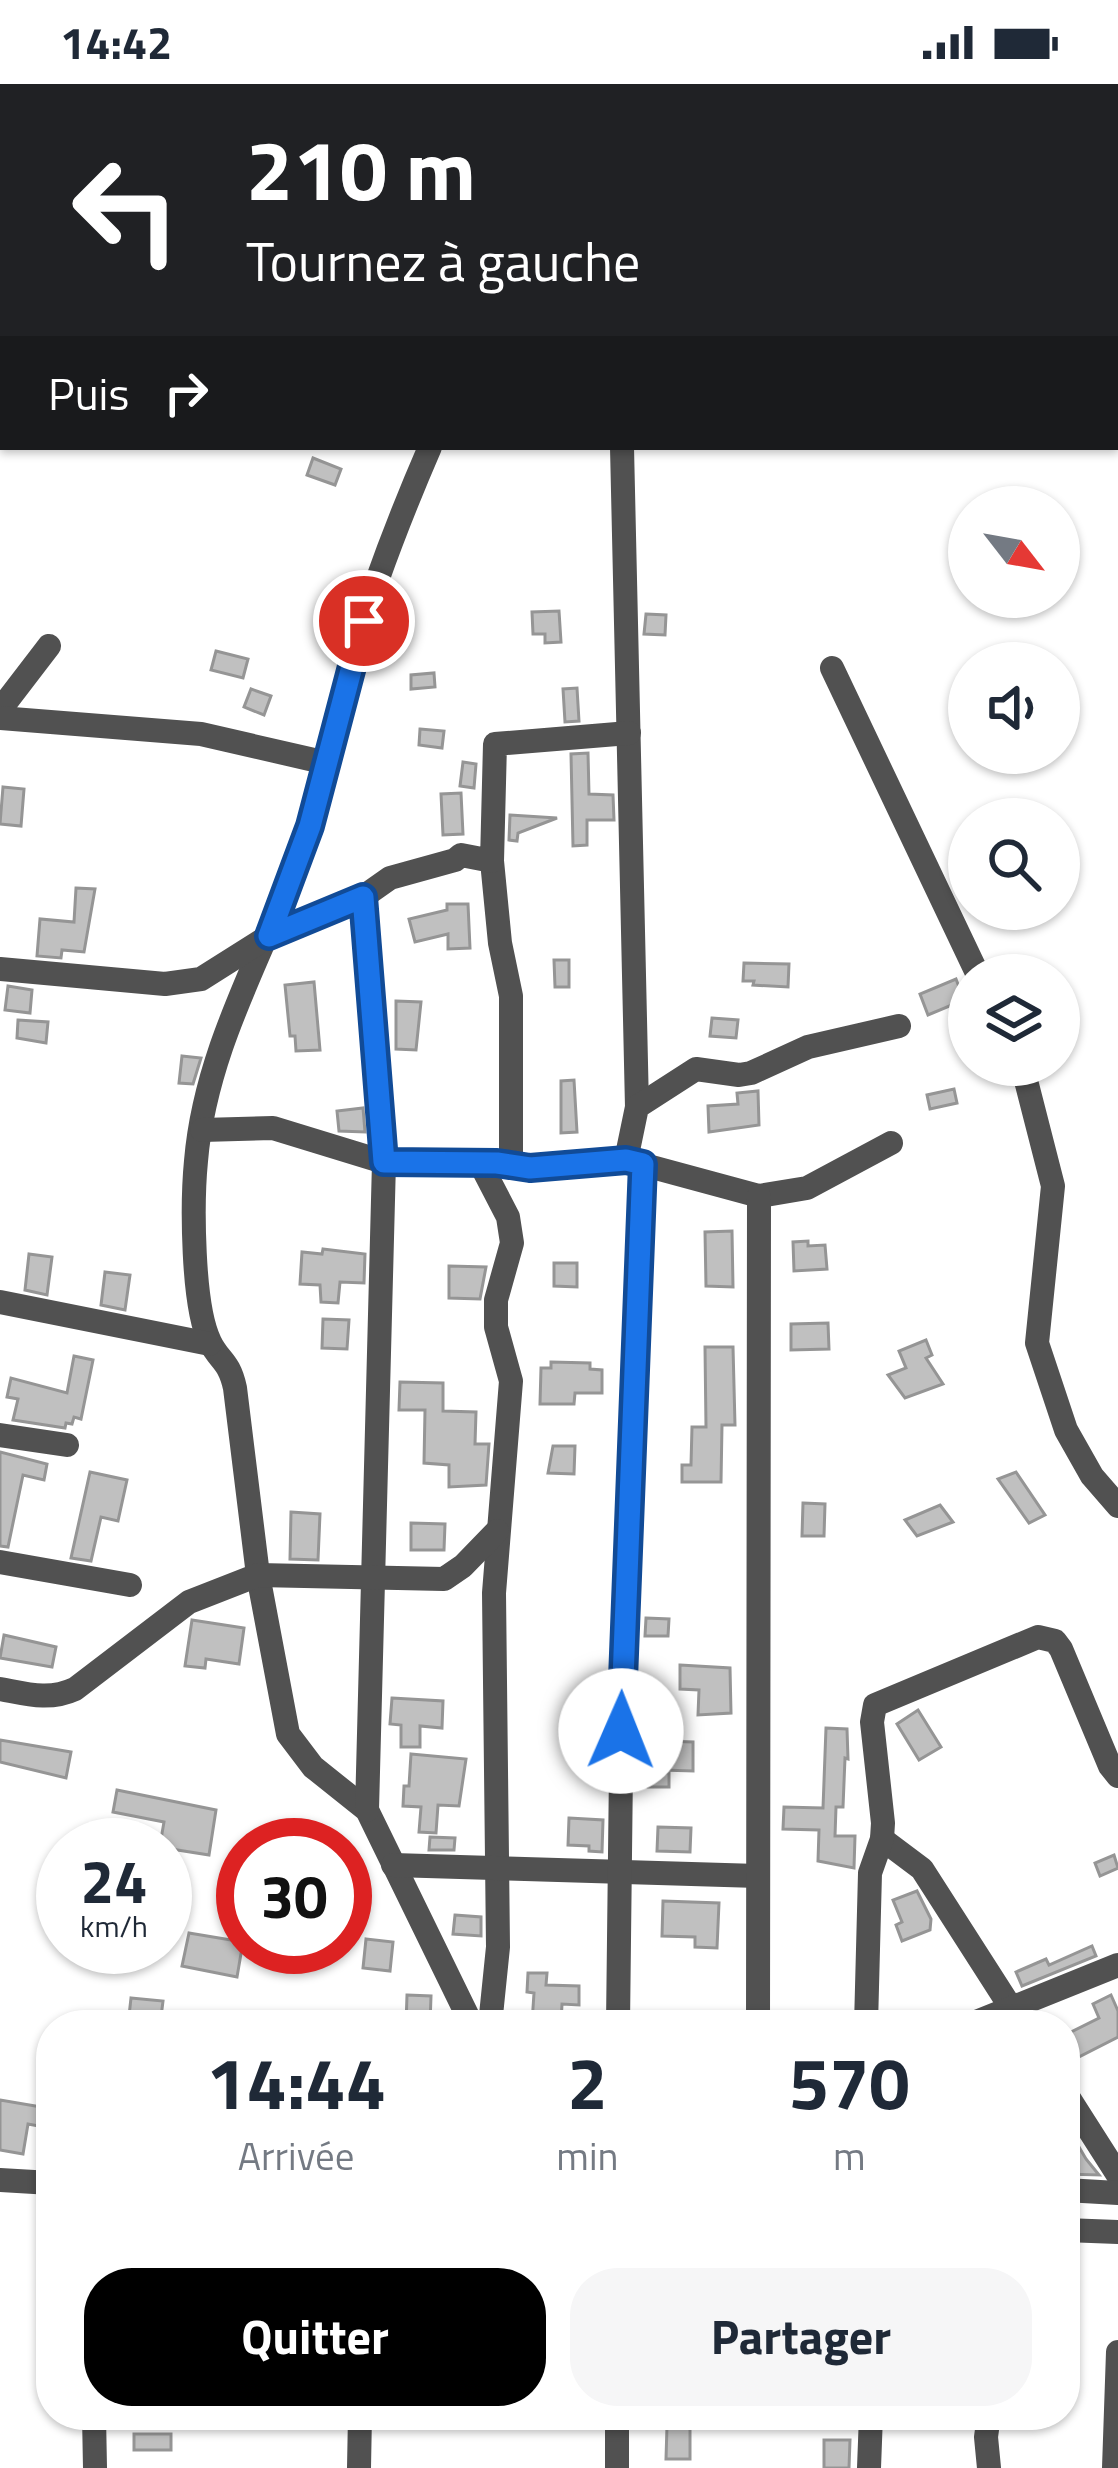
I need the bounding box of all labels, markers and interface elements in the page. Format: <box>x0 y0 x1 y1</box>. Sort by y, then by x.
text: 14:42 <box>60 8 172 76</box>
text: 210 m <box>246 105 476 233</box>
icon: left <box>48 132 204 288</box>
text: Tournez à gauche <box>246 220 640 302</box>
text: Puis <box>48 359 129 427</box>
icon: right <box>153 360 219 426</box>
north arrow <box>948 486 1080 618</box>
map controls <box>948 486 1080 1086</box>
pin <box>313 570 415 672</box>
icon: arrive <box>331 588 397 654</box>
button: sound <box>948 642 1080 774</box>
button: search <box>948 798 1080 930</box>
button: layers <box>948 954 1080 1086</box>
position arrow <box>558 1668 684 1794</box>
speed limit sign: 30 <box>216 1818 372 1974</box>
text: 24 <box>80 1835 148 1926</box>
text: km/h <box>80 1903 148 1949</box>
text: 14:44 <box>206 2027 386 2137</box>
text: 2 <box>567 2027 608 2137</box>
text: 570 <box>789 2027 910 2137</box>
text: Arrivée <box>238 2126 354 2185</box>
text: min <box>556 2126 618 2185</box>
text: m <box>833 2126 865 2185</box>
button: Quitter <box>84 2268 546 2406</box>
button: Partager <box>570 2268 1032 2406</box>

